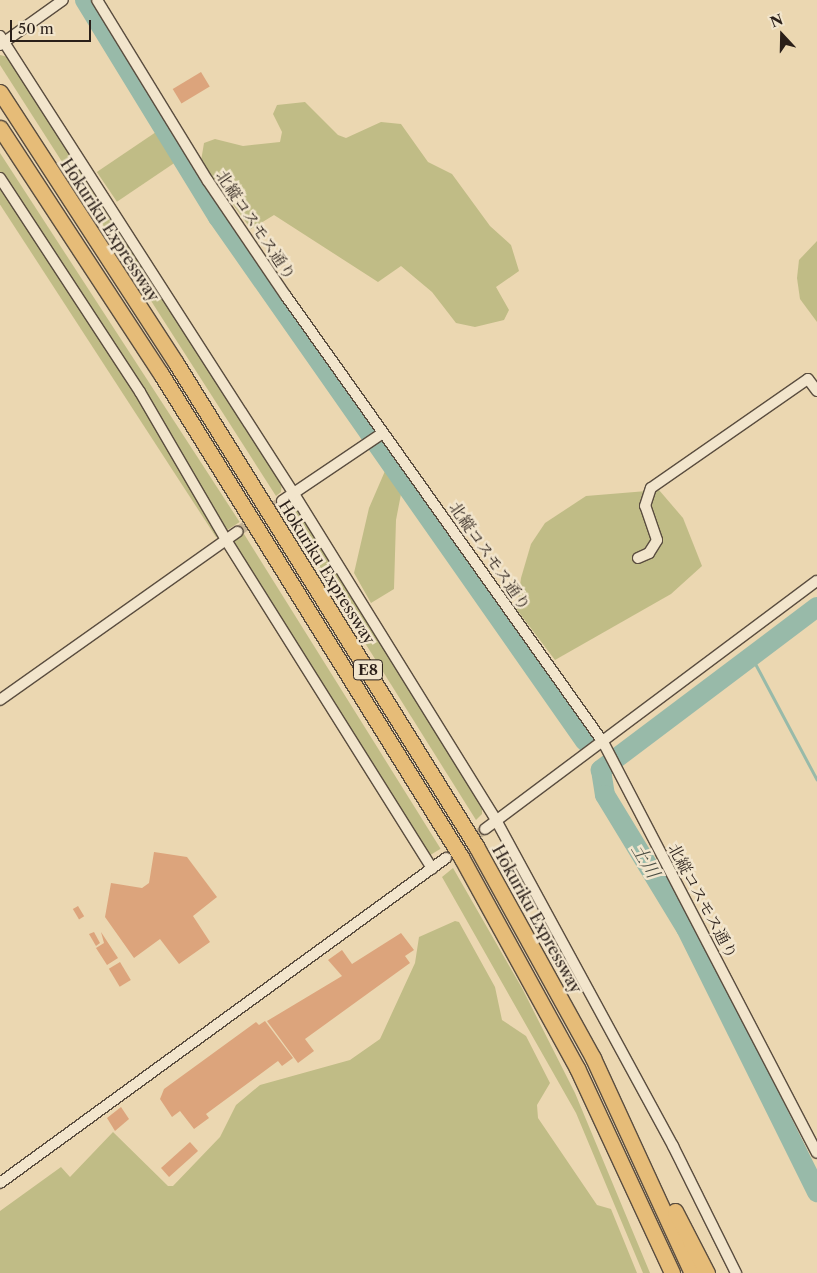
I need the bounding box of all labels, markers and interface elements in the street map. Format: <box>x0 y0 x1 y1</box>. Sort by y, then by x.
scale bar <box>12 10 94 42</box>
north arrow <box>757 10 807 60</box>
text: N <box>768 10 786 32</box>
text: 50 m <box>18 19 54 38</box>
street label: Hokuriku Expressway <box>57 155 163 305</box>
street label: 北縦コスモス通り <box>212 167 300 283</box>
street label: Hokuriku Expressway <box>275 496 379 648</box>
street label: 北縦コスモス通り <box>445 498 535 614</box>
road number: E8 <box>352 658 384 682</box>
water label: 土川 <box>626 840 664 882</box>
street label: 北縦コスモス通り <box>664 840 742 962</box>
street label: Hokuriku Expressway <box>488 842 586 996</box>

